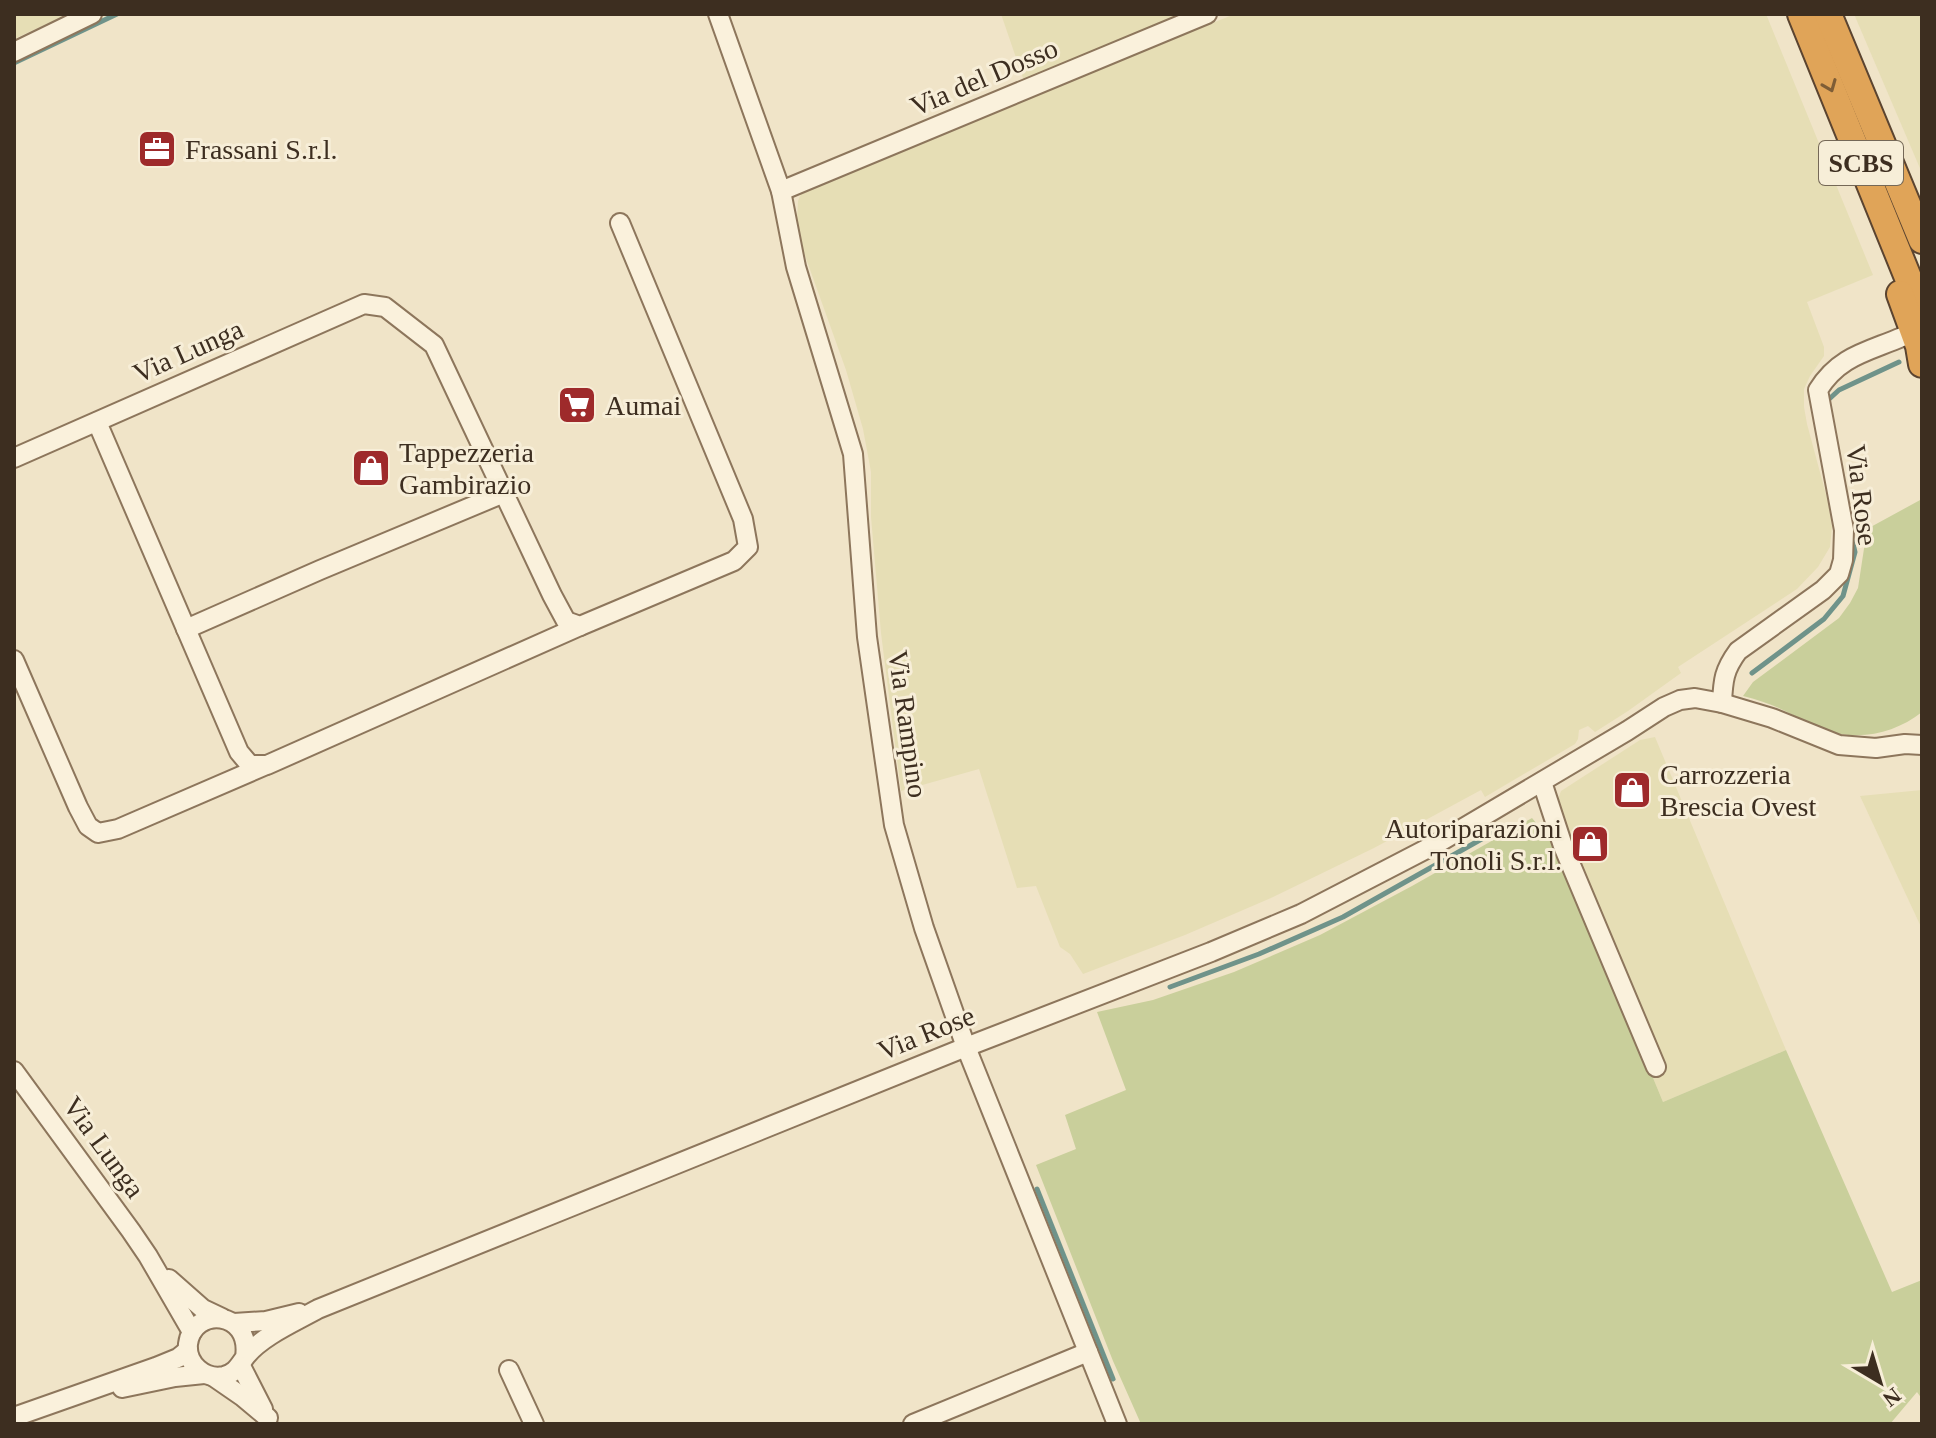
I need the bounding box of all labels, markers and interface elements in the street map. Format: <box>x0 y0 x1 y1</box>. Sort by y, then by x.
street label: Via del Dosso <box>906 32 1062 122</box>
one-way arrow <box>1820 78 1837 92</box>
office icon: Frassani S.r.l. <box>136 128 178 170</box>
place label: Frassani S.r.l. <box>185 134 337 165</box>
road number: SCBS <box>1819 141 1903 185</box>
street label: Via Lunga <box>128 313 248 389</box>
supermarket icon: Aumai <box>556 384 598 426</box>
place label: Aumai <box>605 390 681 421</box>
place label: Tappezzeria Gambirazio <box>399 437 534 500</box>
street label: Via Rose <box>1840 443 1884 547</box>
shop icon: Tappezzeria Gambirazio <box>350 447 392 489</box>
street label: Via Rampino <box>882 648 934 800</box>
place label: Carrozzeria Brescia Ovest <box>1660 759 1817 822</box>
shop icon: Carrozzeria Brescia Ovest <box>1611 769 1653 811</box>
place label: Autoriparazioni Tonoli S.r.l. <box>1385 813 1562 876</box>
shop icon: Autoriparazioni Tonoli S.r.l. <box>1569 823 1611 865</box>
street label: Via Rose <box>873 1000 979 1066</box>
street label: Via Lunga <box>57 1090 151 1204</box>
north arrow <box>1840 1342 1920 1422</box>
text: N <box>1878 1383 1906 1412</box>

